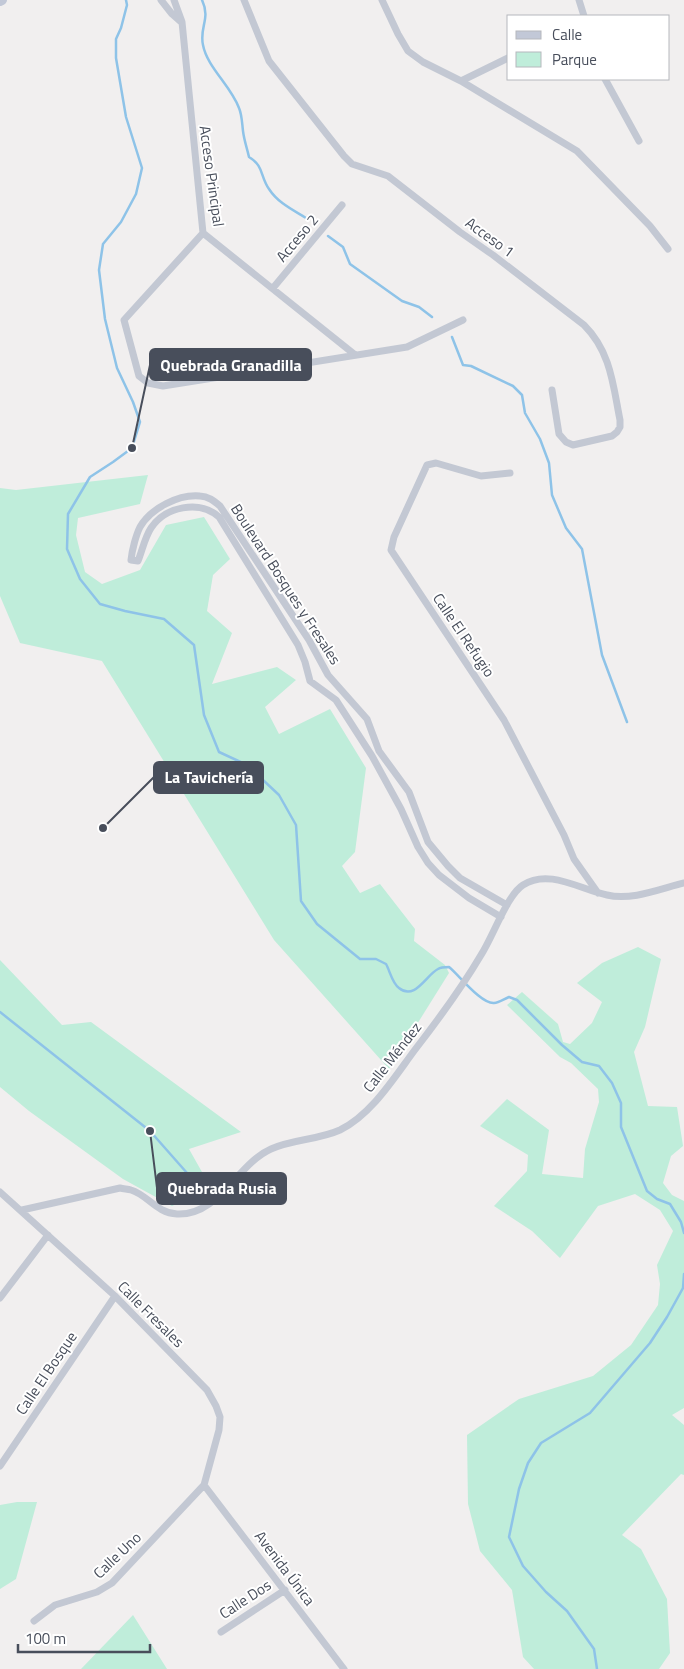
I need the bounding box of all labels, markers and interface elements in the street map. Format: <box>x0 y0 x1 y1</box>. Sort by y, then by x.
legend <box>507 15 669 80</box>
text: Calle <box>552 23 582 46</box>
text: Parque <box>552 48 597 71</box>
street label: Acceso Principal <box>194 124 230 228</box>
street label: Acceso 2 <box>270 209 324 267</box>
street label: Acceso 1 <box>461 211 519 263</box>
callout: Quebrada Granadilla <box>150 349 311 380</box>
text: Quebrada Granadilla <box>160 353 302 377</box>
street label: Boulevard Bosques y Fresales <box>225 499 347 669</box>
street label: Calle El Refugio <box>427 588 501 682</box>
callout: La Tavichería <box>154 762 263 793</box>
text: La Tavichería <box>164 765 254 789</box>
street label: Calle Méndez <box>357 1017 427 1097</box>
callout: Quebrada Rusia <box>157 1173 286 1204</box>
text: Quebrada Rusia <box>167 1176 277 1200</box>
street label: Calle Fresales <box>112 1275 190 1353</box>
street label: Calle El Bosque <box>10 1327 82 1419</box>
street label: Calle Uno <box>88 1526 146 1584</box>
street label: Avenida Única <box>249 1526 321 1611</box>
street label: Calle Dos <box>214 1574 276 1624</box>
scale bar <box>18 1622 150 1654</box>
text: 100 m <box>25 1627 66 1650</box>

